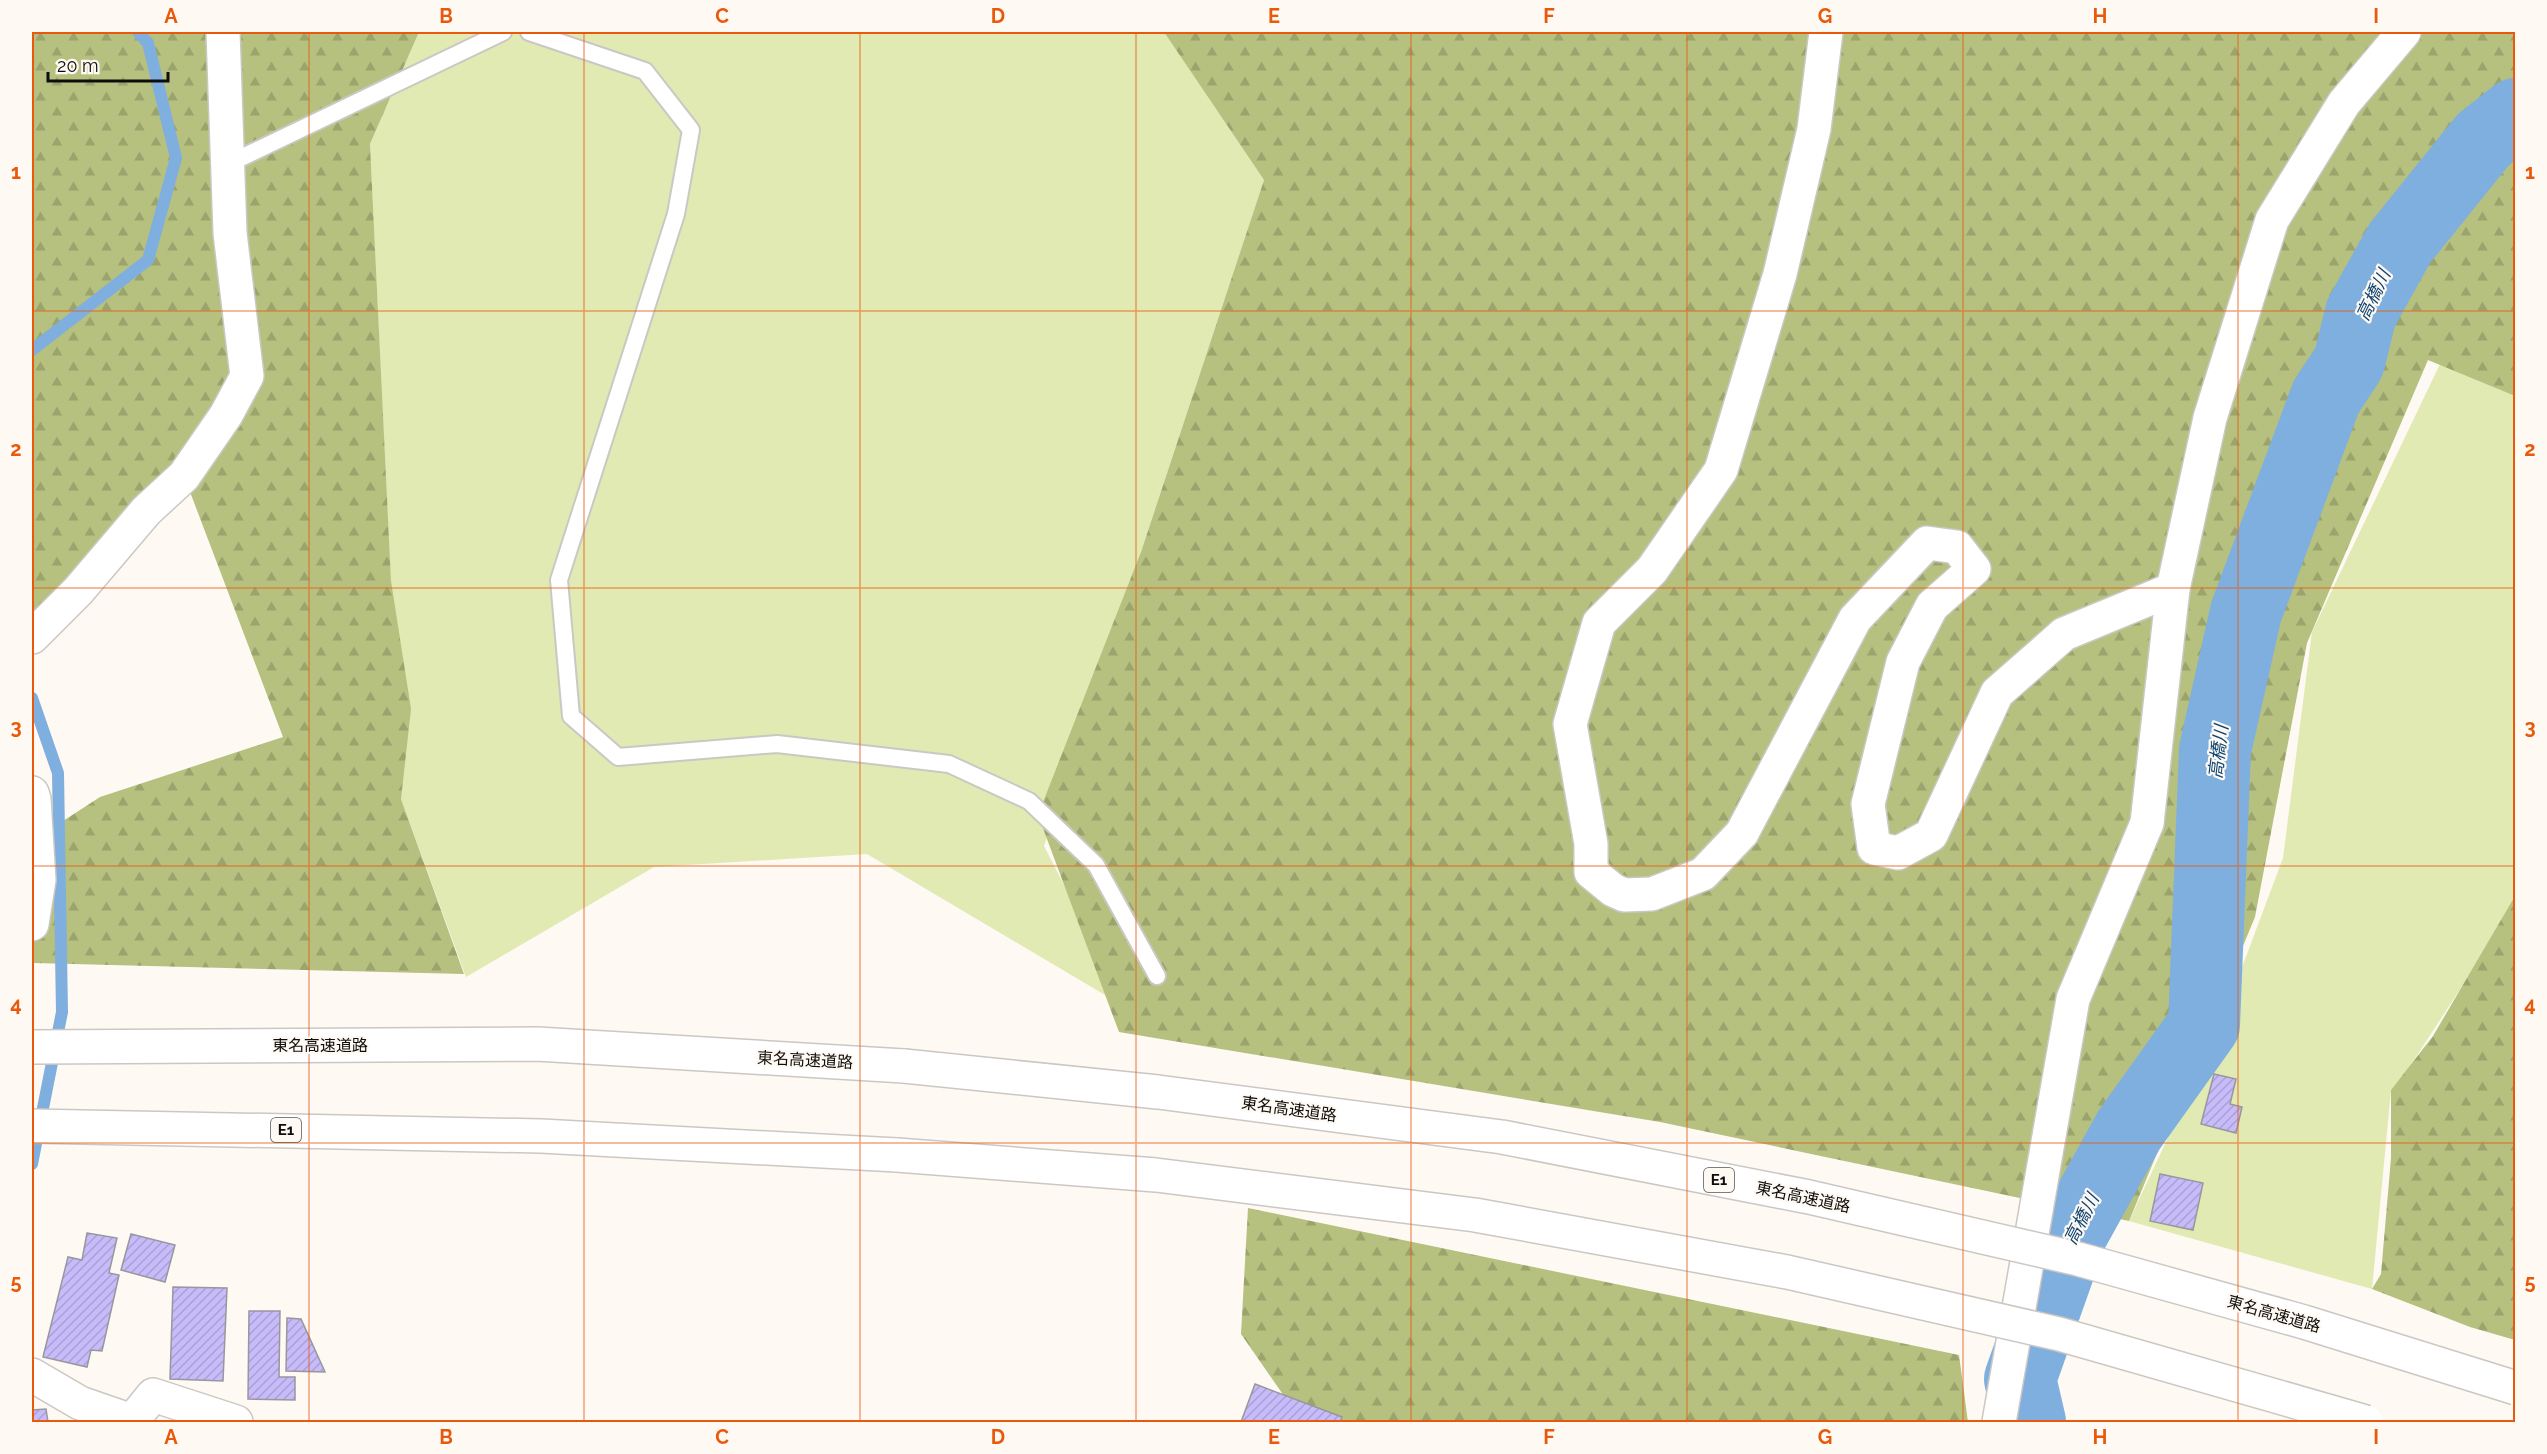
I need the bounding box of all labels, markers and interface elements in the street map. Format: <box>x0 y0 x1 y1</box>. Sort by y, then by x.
text: A <box>164 4 178 28</box>
text: B <box>439 4 453 28</box>
text: C <box>715 4 729 28</box>
text: D <box>991 4 1005 28</box>
text: E <box>1268 4 1280 28</box>
text: F <box>1543 4 1555 28</box>
text: G <box>1818 4 1832 28</box>
text: H <box>2093 4 2107 28</box>
text: I <box>2373 4 2379 28</box>
scale bar <box>48 45 168 83</box>
text: 20 m <box>57 55 99 76</box>
text: 1 <box>11 160 21 184</box>
text: 1 <box>2525 160 2535 184</box>
water label: 高橋川 <box>2352 264 2395 324</box>
text: 2 <box>10 437 22 461</box>
text: 2 <box>2524 437 2536 461</box>
text: 3 <box>10 715 22 739</box>
text: 3 <box>2524 715 2536 739</box>
water label: 高橋川 <box>2204 722 2232 780</box>
text: 4 <box>10 992 22 1016</box>
text: 4 <box>2524 992 2536 1016</box>
street label: 東名高速道路 <box>272 1036 368 1055</box>
street label: 東名高速道路 <box>757 1048 853 1072</box>
street label: 東名高速道路 <box>1240 1093 1338 1125</box>
road number: E1 <box>271 1118 301 1142</box>
road number: E1 <box>1704 1168 1734 1192</box>
street label: 東名高速道路 <box>1754 1178 1852 1216</box>
water label: 高橋川 <box>2059 1188 2104 1248</box>
text: 5 <box>10 1270 22 1294</box>
text: 5 <box>2524 1270 2536 1294</box>
street label: 東名高速道路 <box>2225 1292 2323 1336</box>
text: A <box>164 1425 178 1449</box>
text: B <box>439 1425 453 1449</box>
text: C <box>715 1425 729 1449</box>
text: D <box>991 1425 1005 1449</box>
text: E <box>1268 1425 1280 1449</box>
text: F <box>1543 1425 1555 1449</box>
text: G <box>1818 1425 1832 1449</box>
text: H <box>2093 1425 2107 1449</box>
text: I <box>2373 1425 2379 1449</box>

